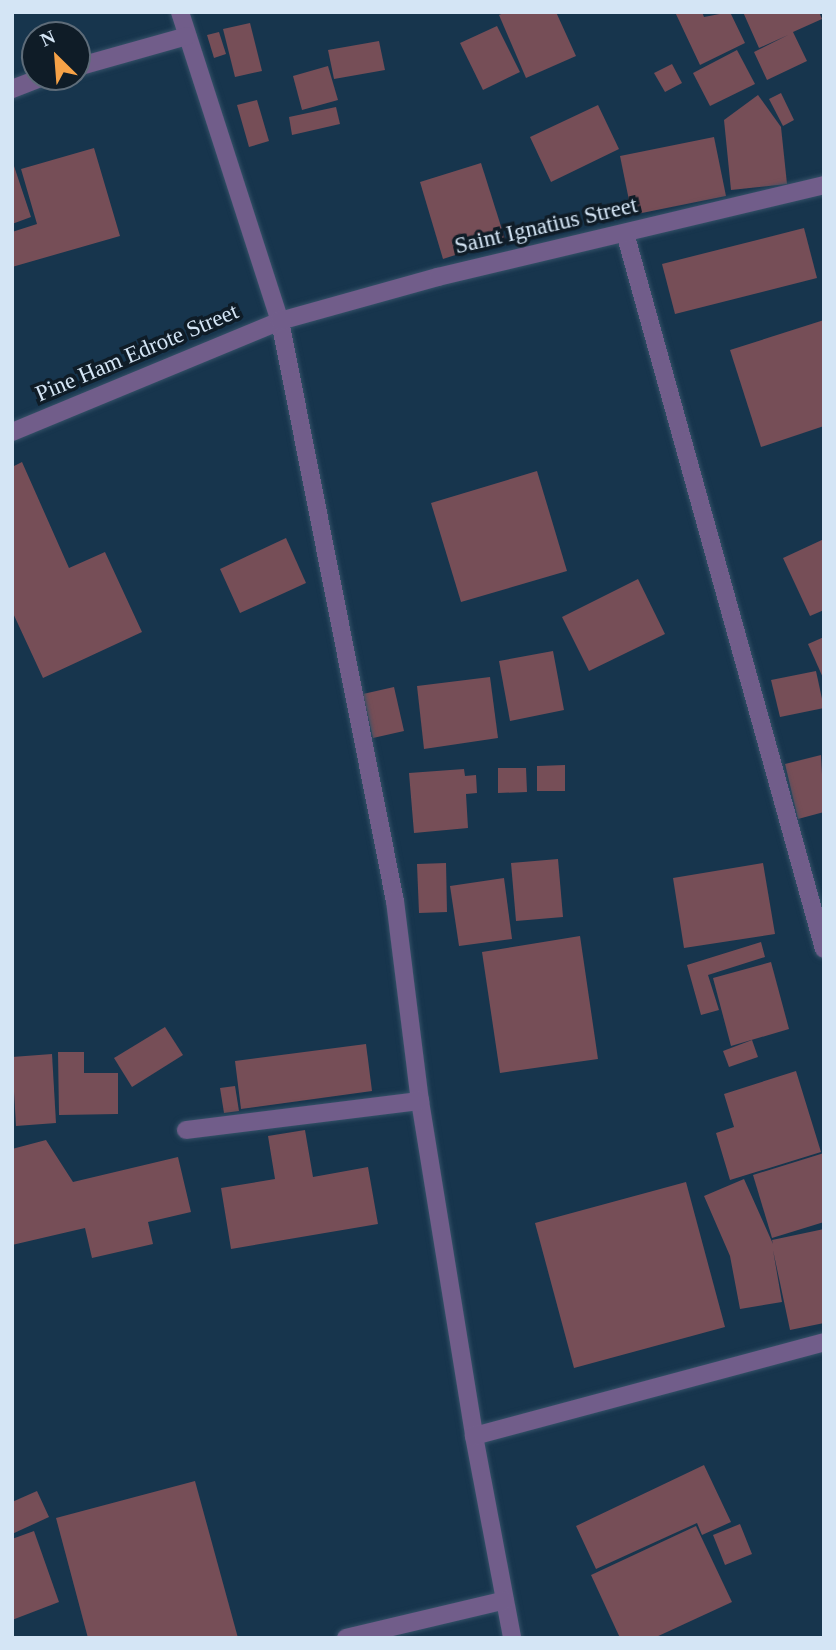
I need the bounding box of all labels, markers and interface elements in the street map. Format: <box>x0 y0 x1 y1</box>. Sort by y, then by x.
north arrow <box>21 21 91 91</box>
text: N <box>37 26 58 51</box>
street label: Saint Ignatius Street <box>452 192 640 260</box>
street label: Pine Ham Edrote Street <box>31 298 243 408</box>

